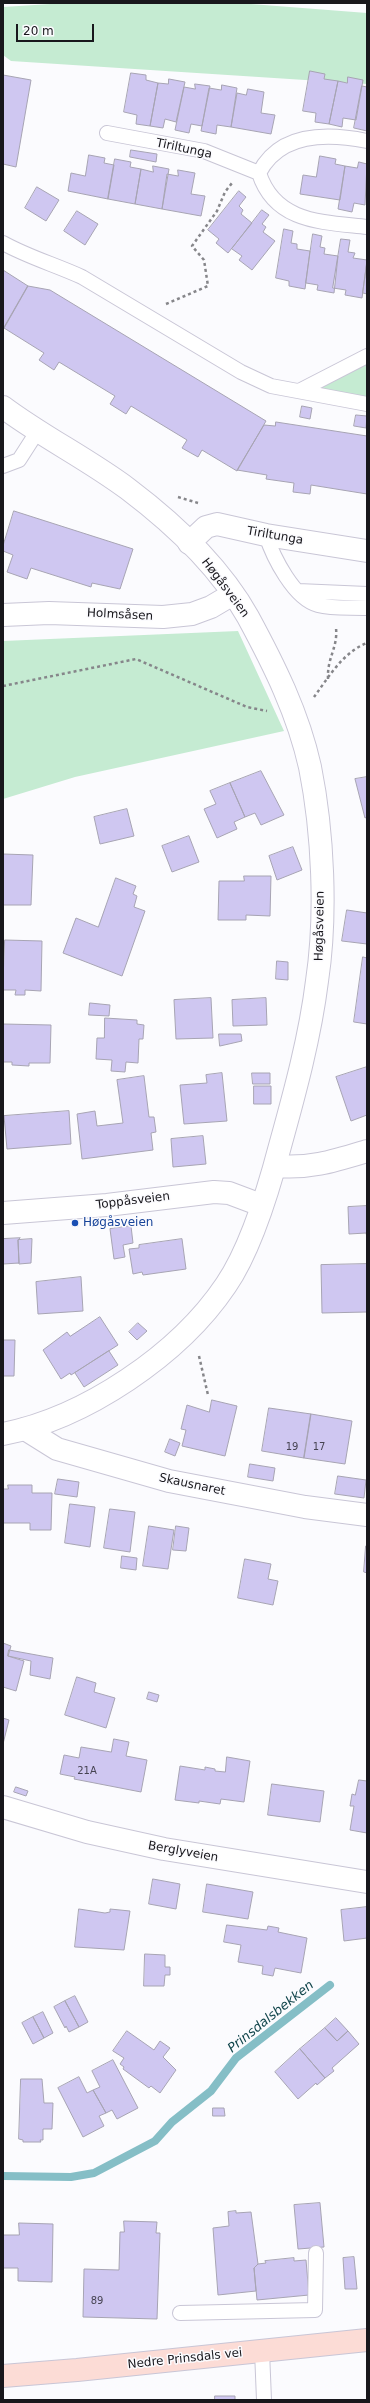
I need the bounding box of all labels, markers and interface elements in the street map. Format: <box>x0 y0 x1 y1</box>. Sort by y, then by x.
scale bar <box>18 16 96 42</box>
text: 20 m <box>23 24 54 38</box>
street label: Tiriltunga <box>155 136 213 162</box>
street label: Tiriltunga <box>246 524 304 548</box>
street label: Høgåsveien <box>198 556 252 620</box>
street label: Holmsåsen <box>87 606 153 624</box>
street label: Høgåsveien <box>312 891 328 961</box>
street label: Toppåsveien <box>95 1189 171 1213</box>
place label: Høgåsveien <box>83 1216 153 1230</box>
marker: Høgåsveien <box>70 1218 80 1228</box>
house number: 19 <box>286 1441 298 1453</box>
house number: 17 <box>313 1441 325 1453</box>
street label: Skausnaret <box>158 1471 226 1499</box>
house number: 21A <box>77 1765 97 1777</box>
street label: Berglyveien <box>147 1839 219 1865</box>
water label: Prinsdalsbekken <box>225 1978 317 2056</box>
house number: 89 <box>91 2295 103 2307</box>
street label: Nedre Prinsdals vei <box>127 2346 243 2372</box>

